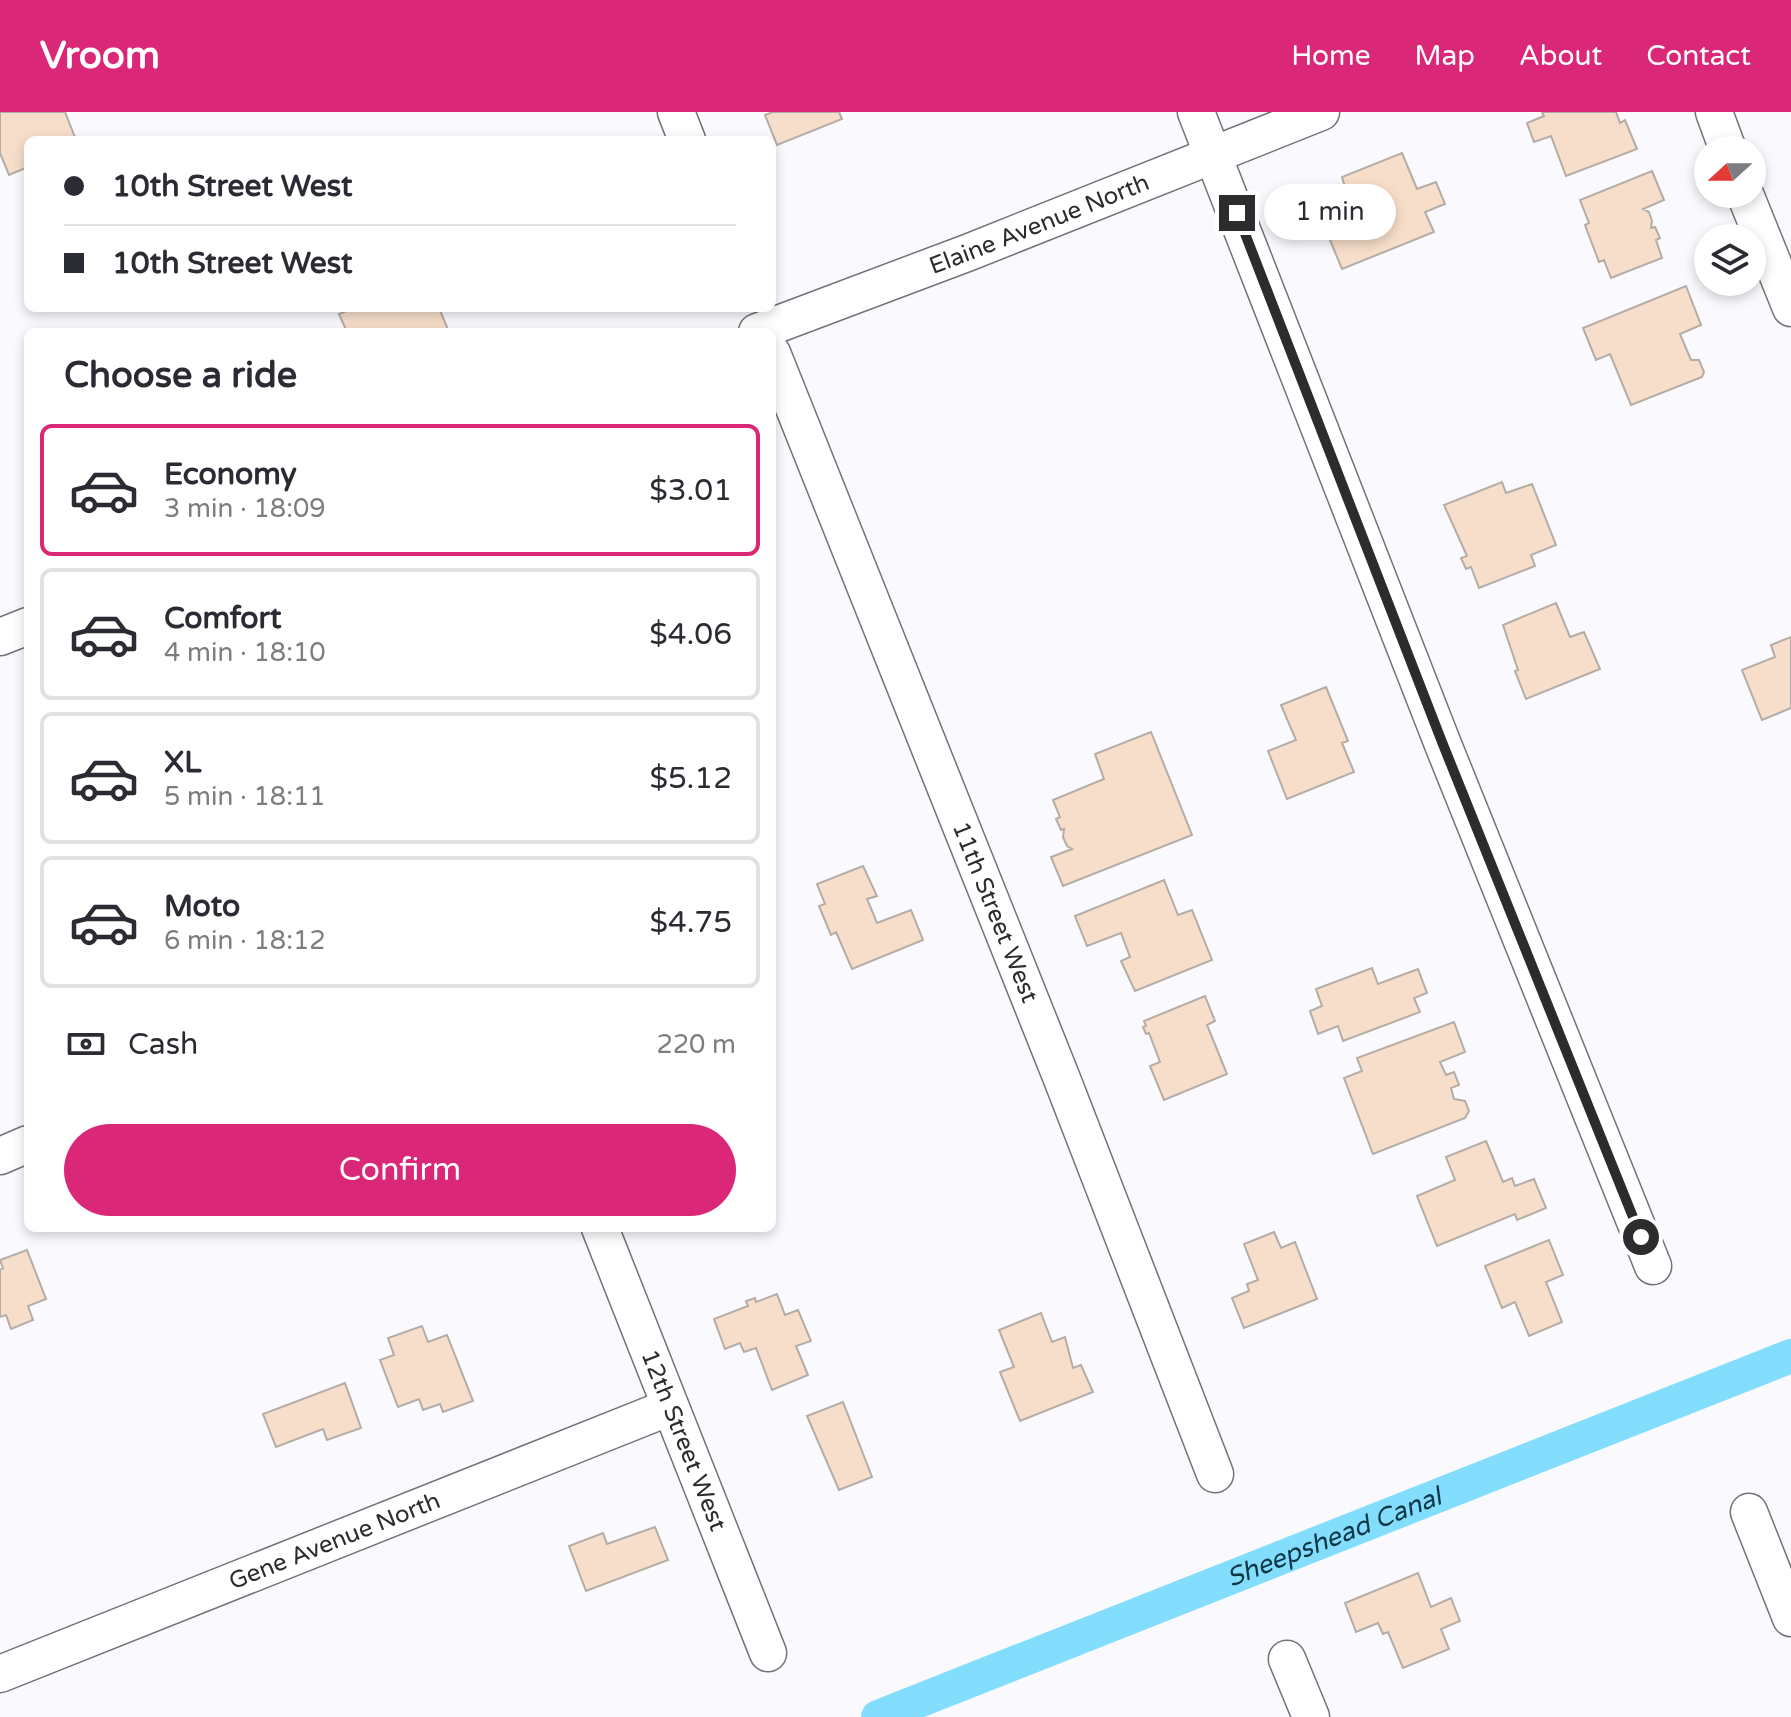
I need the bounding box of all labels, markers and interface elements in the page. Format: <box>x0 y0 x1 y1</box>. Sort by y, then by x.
text: Vroom <box>40 33 160 79</box>
text: Home <box>1291 39 1371 73</box>
text: Map <box>1415 39 1475 73</box>
text: About <box>1519 39 1602 73</box>
text: Contact <box>1646 39 1751 73</box>
north arrow <box>1694 136 1766 208</box>
map controls <box>1694 136 1766 296</box>
text: 10th Street West <box>112 168 352 205</box>
street label: Elaine Avenue North <box>925 168 1153 281</box>
callout: 1 min <box>1265 185 1397 241</box>
route end <box>1219 195 1255 231</box>
text: 1 min <box>1295 196 1365 227</box>
button: layers <box>1694 224 1766 296</box>
text: 10th Street West <box>112 245 352 282</box>
text: Choose a ride <box>64 354 297 397</box>
icon: car <box>68 454 140 526</box>
text: Economy <box>164 456 297 493</box>
text: $3.01 <box>649 472 732 509</box>
text: 3 min · 18:09 <box>164 493 326 524</box>
icon: car <box>68 598 140 670</box>
text: Comfort <box>164 600 282 637</box>
text: $4.06 <box>649 616 732 653</box>
text: 4 min · 18:10 <box>164 637 326 668</box>
icon: car <box>68 742 140 814</box>
text: XL <box>164 744 201 781</box>
text: $5.12 <box>650 760 732 797</box>
text: 5 min · 18:11 <box>164 781 326 812</box>
street label: 11th Street West <box>946 817 1044 1007</box>
icon: car <box>68 886 140 958</box>
text: Moto <box>164 888 240 925</box>
text: $4.75 <box>650 904 732 941</box>
text: 6 min · 18:12 <box>164 925 326 956</box>
icon: cash <box>64 1022 108 1066</box>
text: Cash <box>128 1026 198 1063</box>
text: 220 m <box>656 1029 736 1060</box>
button: Confirm <box>64 1124 736 1216</box>
route start <box>1623 1219 1659 1255</box>
street label: 12th Street West <box>634 1345 732 1535</box>
water label: Sheepshead Canal <box>1222 1480 1449 1594</box>
street label: Gene Avenue North <box>225 1486 444 1596</box>

